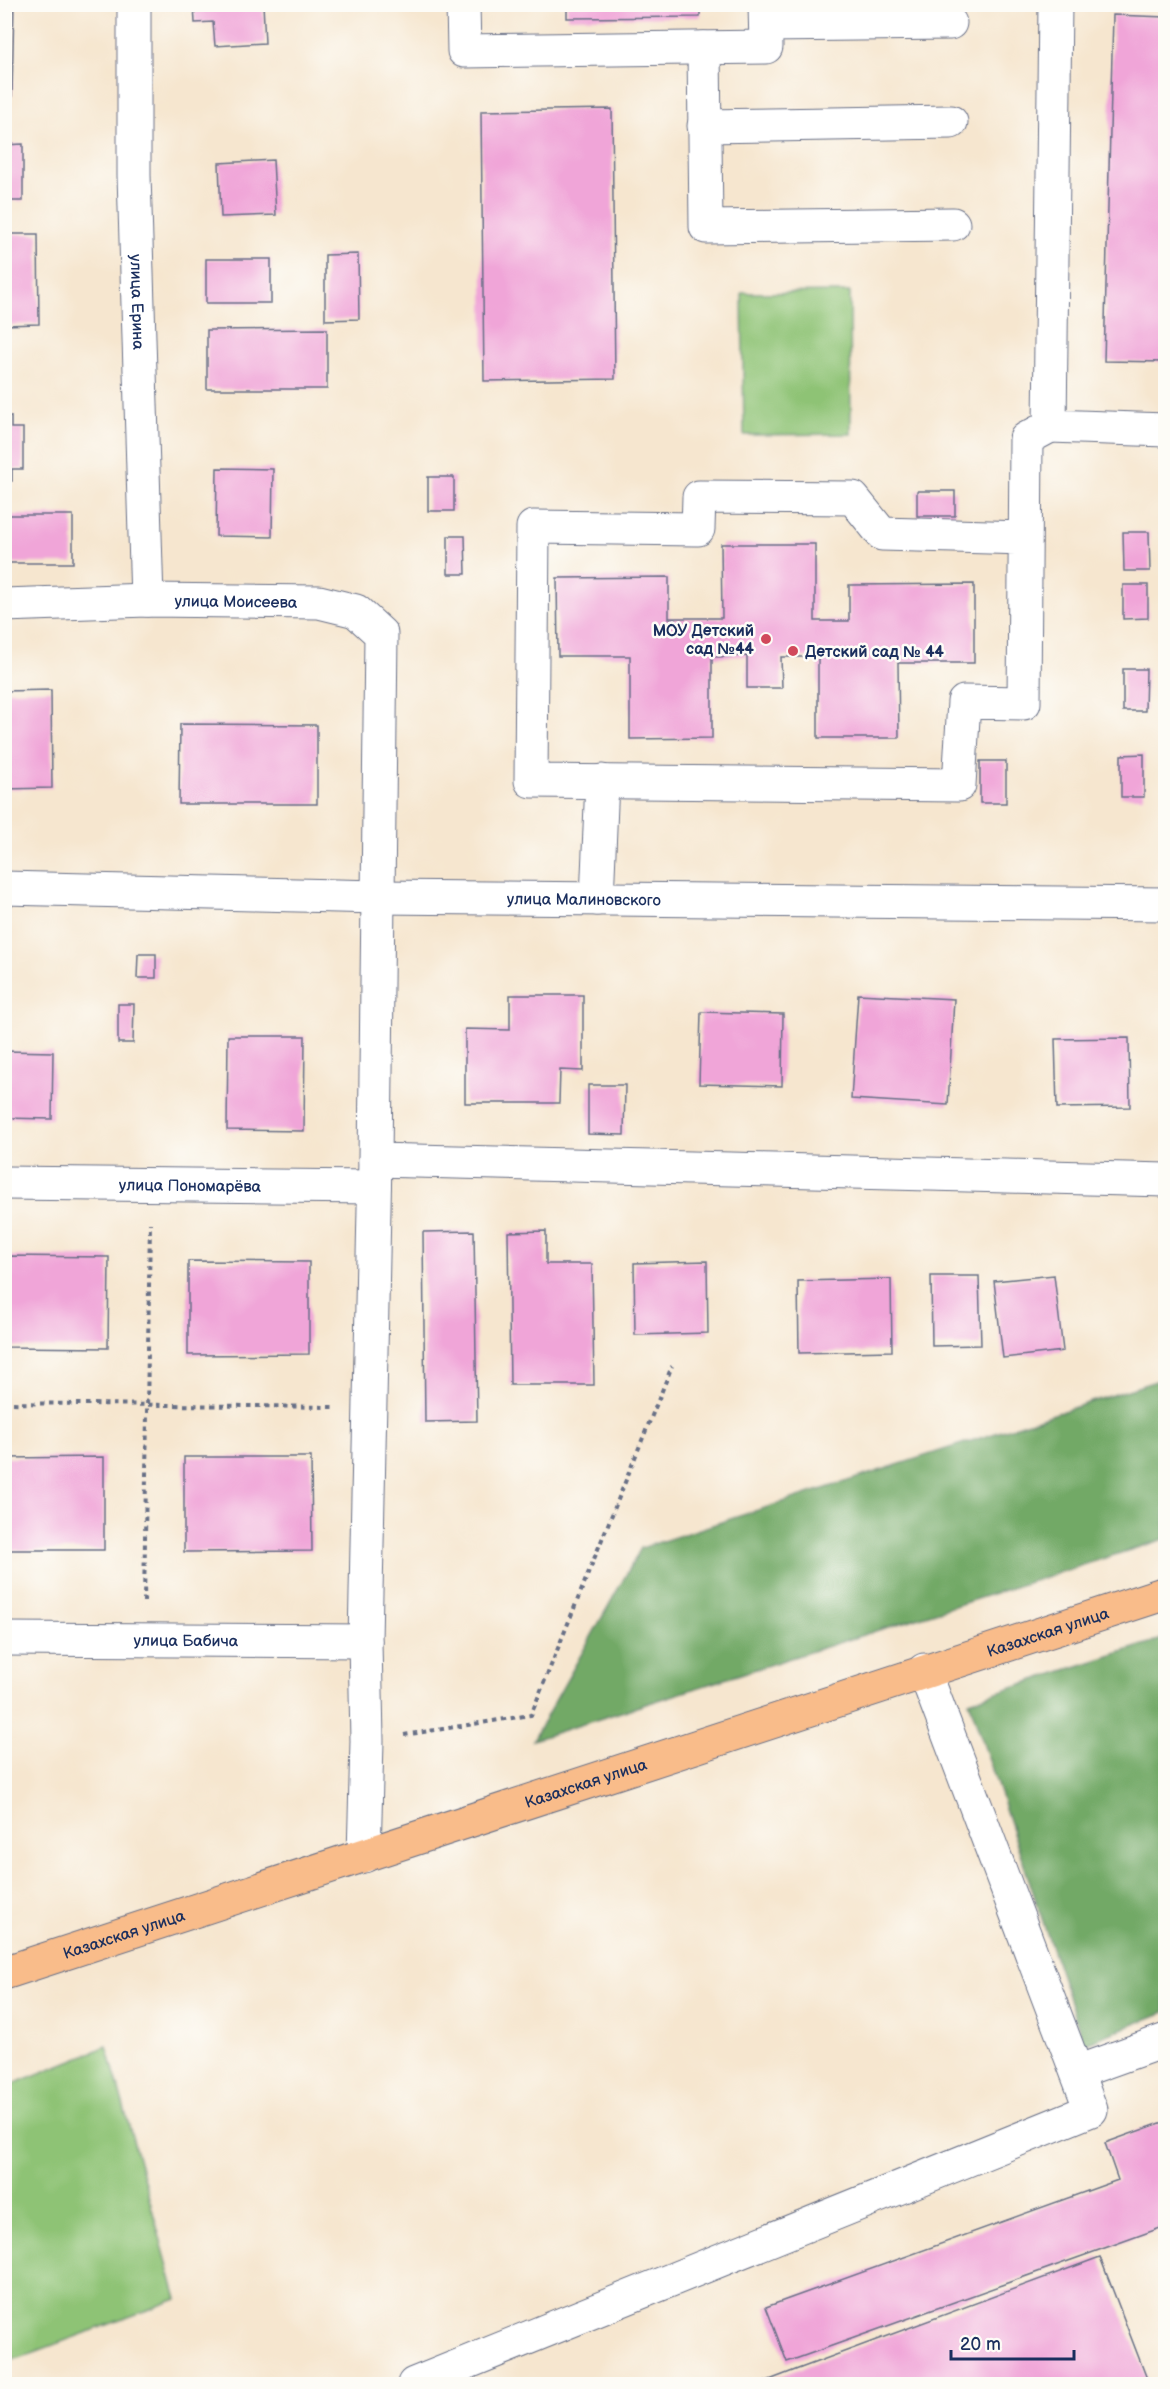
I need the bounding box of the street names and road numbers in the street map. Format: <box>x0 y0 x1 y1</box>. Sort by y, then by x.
street label: улица Ерина <box>125 254 147 351</box>
street label: улица Моисеева <box>174 592 298 613</box>
street label: улица Малиновского <box>507 890 661 911</box>
street label: улица Пономарёва <box>119 1176 262 1197</box>
street label: Казахская улица <box>985 1604 1112 1662</box>
street label: улица Бабича <box>134 1632 239 1651</box>
street label: Казахская улица <box>523 1755 650 1813</box>
street label: Казахская улица <box>61 1906 188 1964</box>

